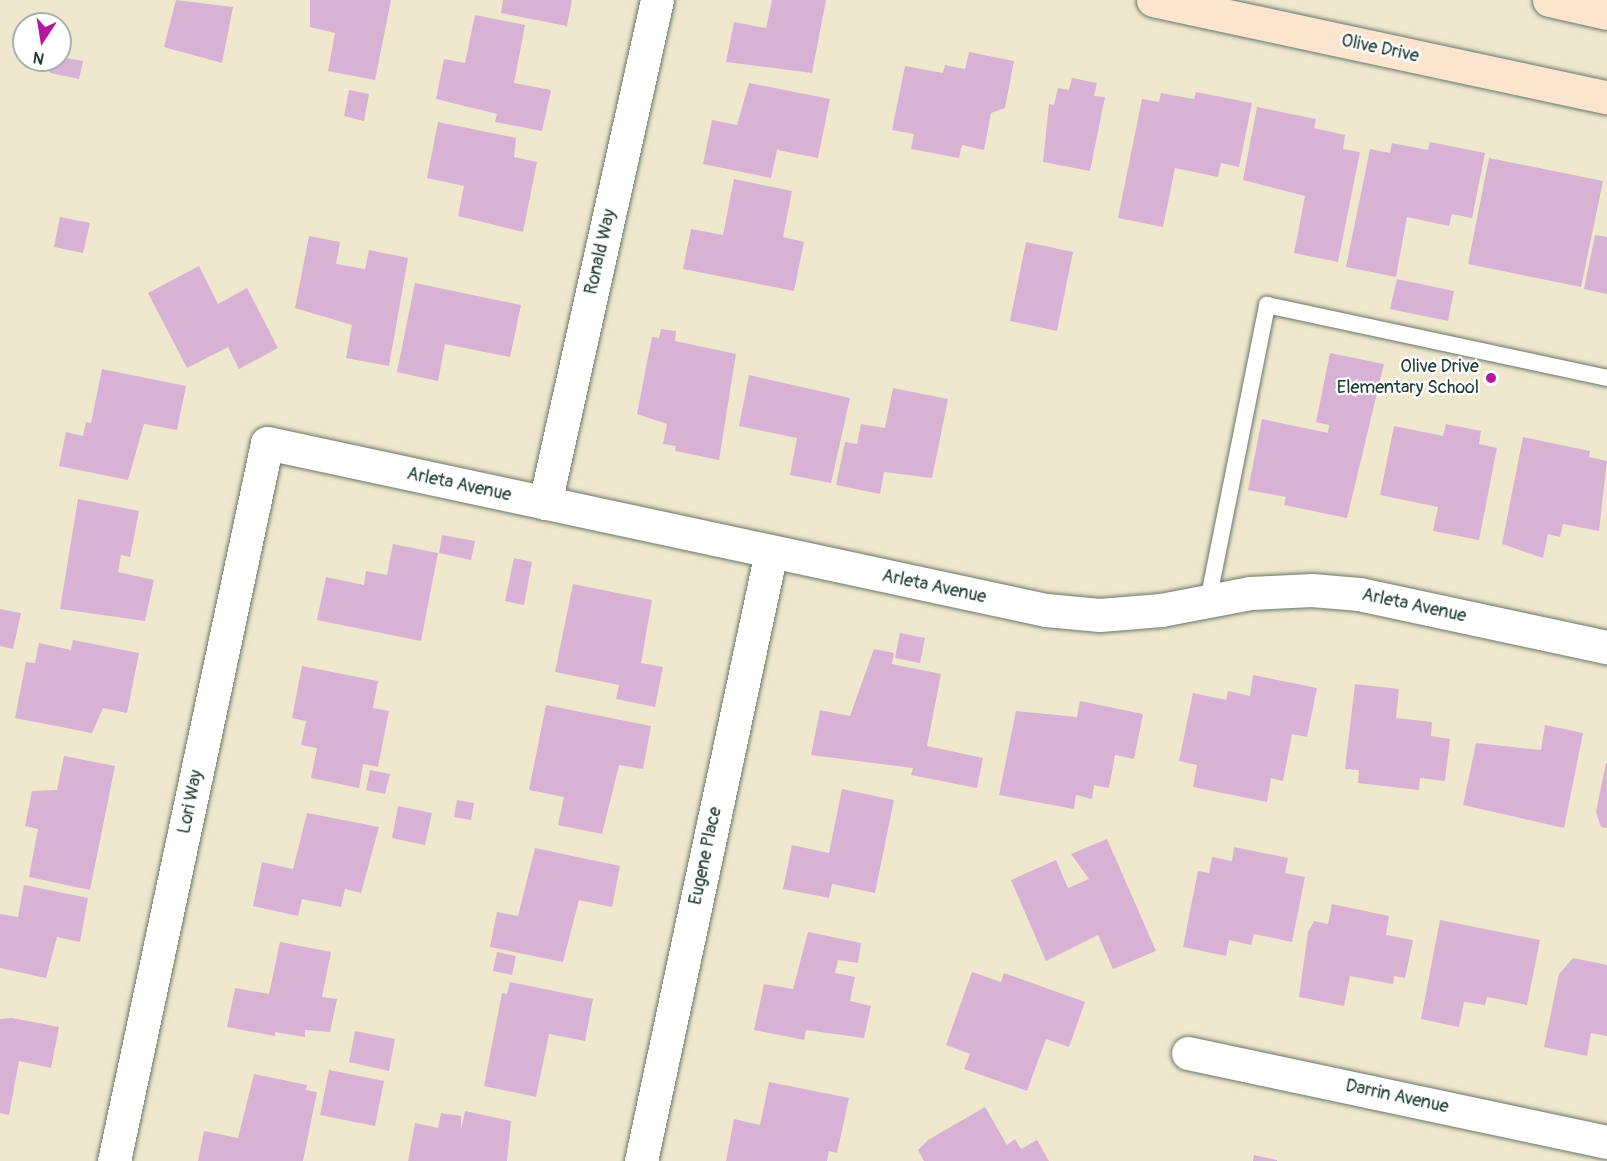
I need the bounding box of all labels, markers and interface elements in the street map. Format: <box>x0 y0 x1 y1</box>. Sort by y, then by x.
north arrow <box>12 12 72 72</box>
street label: Olive Drive <box>1339 30 1421 68</box>
text: N <box>31 47 46 69</box>
street label: Ronald Way <box>581 207 621 297</box>
place label: Olive Drive Elementary School <box>1337 357 1479 400</box>
marker: Olive Drive Elementary School <box>1484 371 1498 385</box>
street label: Arleta Avenue <box>405 463 513 507</box>
street label: Arleta Avenue <box>880 565 988 609</box>
street label: Arleta Avenue <box>1360 584 1468 628</box>
street label: Lori Way <box>174 768 208 836</box>
street label: Eugene Place <box>685 805 727 907</box>
street label: Darrin Avenue <box>1343 1076 1451 1118</box>

